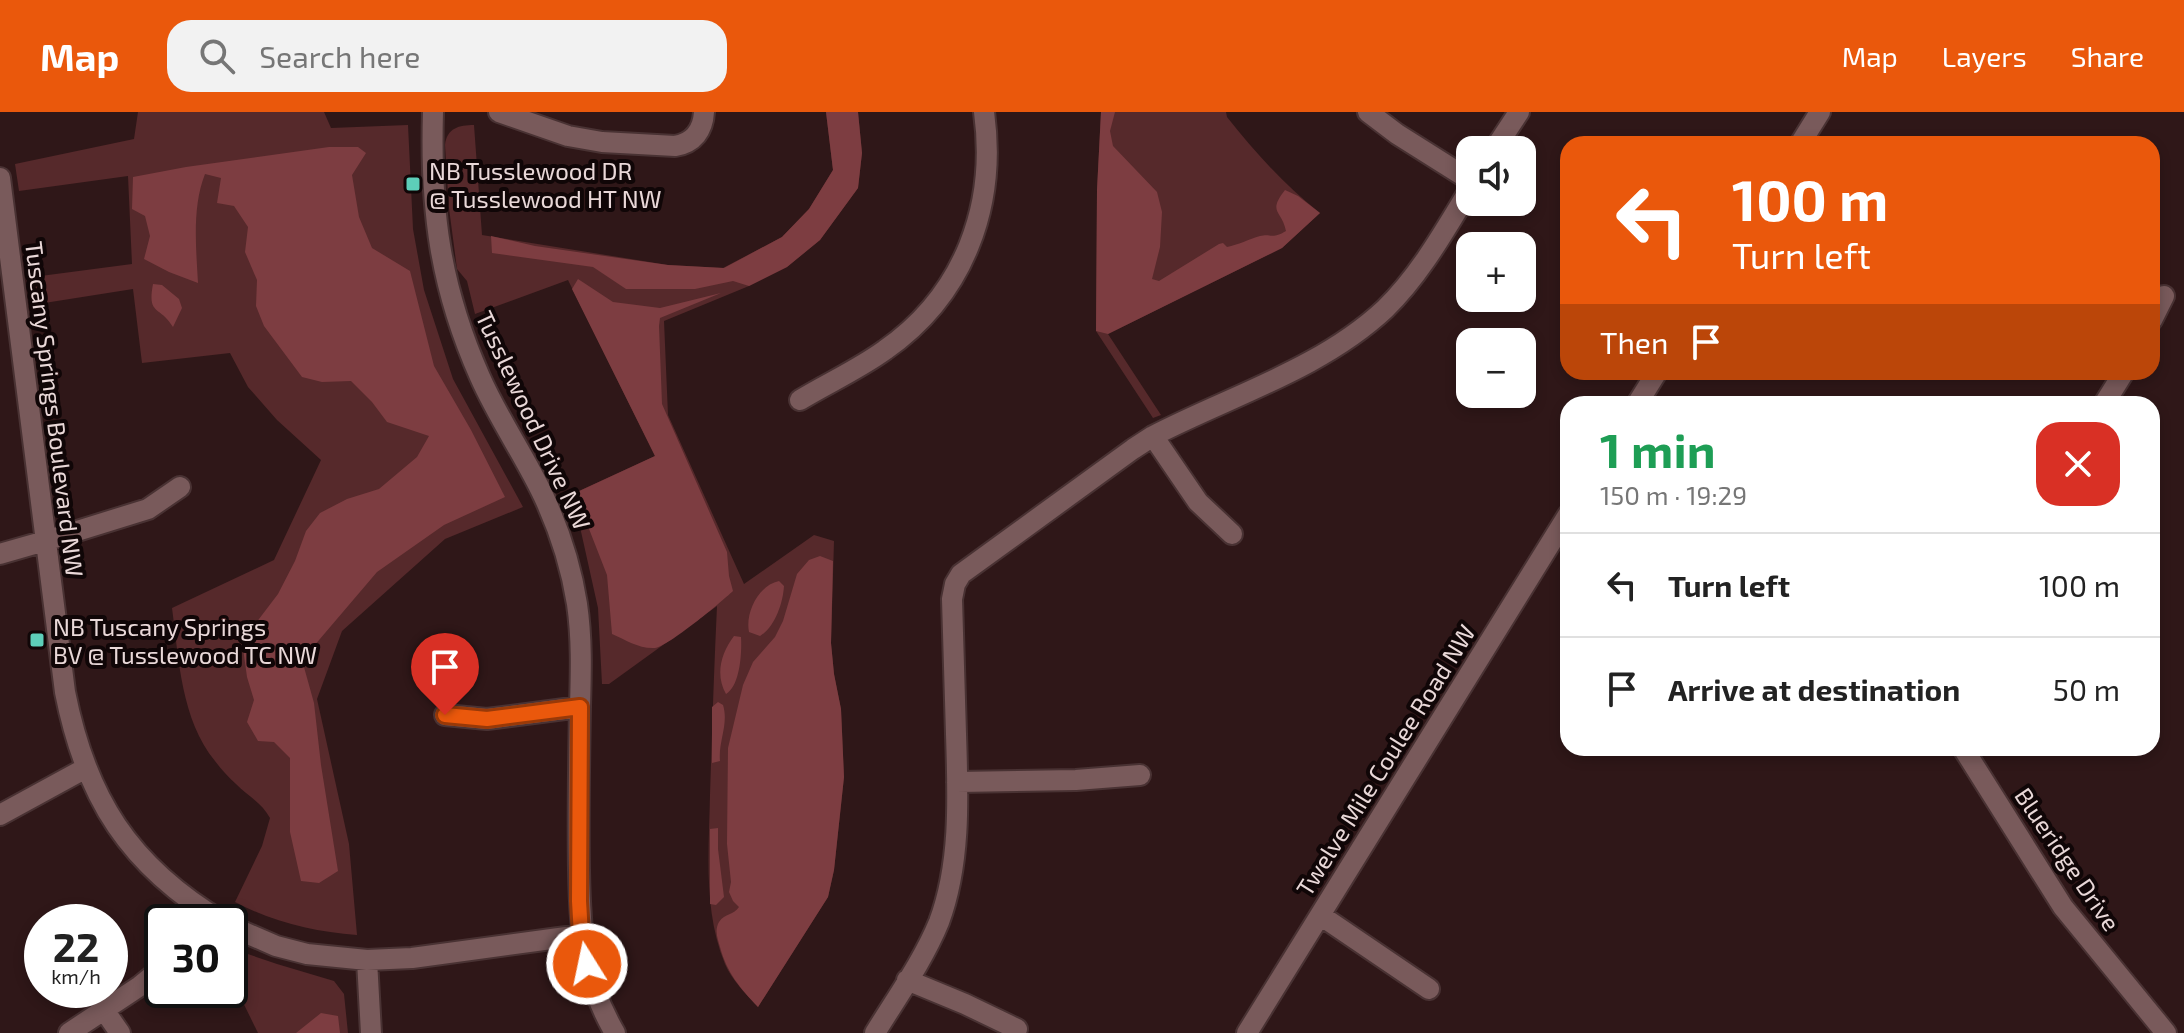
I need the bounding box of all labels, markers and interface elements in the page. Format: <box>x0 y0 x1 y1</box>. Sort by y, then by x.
search box <box>167 20 727 92</box>
text: Map <box>40 33 119 79</box>
icon: search <box>195 34 239 78</box>
text: Search here <box>259 38 420 74</box>
text: Map <box>1842 39 1898 73</box>
text: Layers <box>1942 39 2027 73</box>
text: Share <box>2071 39 2144 73</box>
map controls <box>1456 136 1536 408</box>
button: sound <box>1456 136 1536 216</box>
place label: NB Tusslewood DR @ Tusslewood HT NW <box>429 156 662 213</box>
text: 100 m <box>1732 165 1888 232</box>
icon: left <box>1600 168 1704 272</box>
marker: NB Tusslewood DR @ Tusslewood HT NW <box>404 175 422 193</box>
button: + <box>1456 232 1536 312</box>
text: Turn left <box>1732 233 1871 276</box>
street label: Tuscany Springs Boulevard NW <box>20 240 90 579</box>
street label: Tusslewood Drive NW <box>471 306 598 534</box>
icon: arrive <box>1684 320 1728 364</box>
text: Then <box>1600 324 1668 360</box>
button: − <box>1456 328 1536 408</box>
text: 1 min <box>1600 420 1716 478</box>
button: close <box>2036 422 2120 506</box>
text: 150 m · 19:29 <box>1600 479 1747 510</box>
icon: left <box>1600 563 1644 607</box>
text: Turn left <box>1668 567 1790 603</box>
text: 100 m <box>2039 567 2120 603</box>
place label: NB Tuscany Springs BV @ Tusslewood TC NW <box>53 612 317 669</box>
street label: Twelve Mile Coulee Road NW <box>1289 619 1481 901</box>
marker: NB Tuscany Springs BV @ Tusslewood TC NW <box>28 631 46 649</box>
pin <box>411 633 479 715</box>
icon: arrive <box>423 645 467 689</box>
icon: arrive <box>1600 667 1644 711</box>
text: Arrive at destination <box>1668 671 1960 707</box>
text: 50 m <box>2053 671 2120 707</box>
street label: Blueridge Drive <box>2009 782 2127 936</box>
speed limit sign: 30 <box>144 904 248 1008</box>
text: 22 <box>53 922 99 970</box>
position arrow <box>545 922 629 1006</box>
text: km/h <box>51 964 101 988</box>

